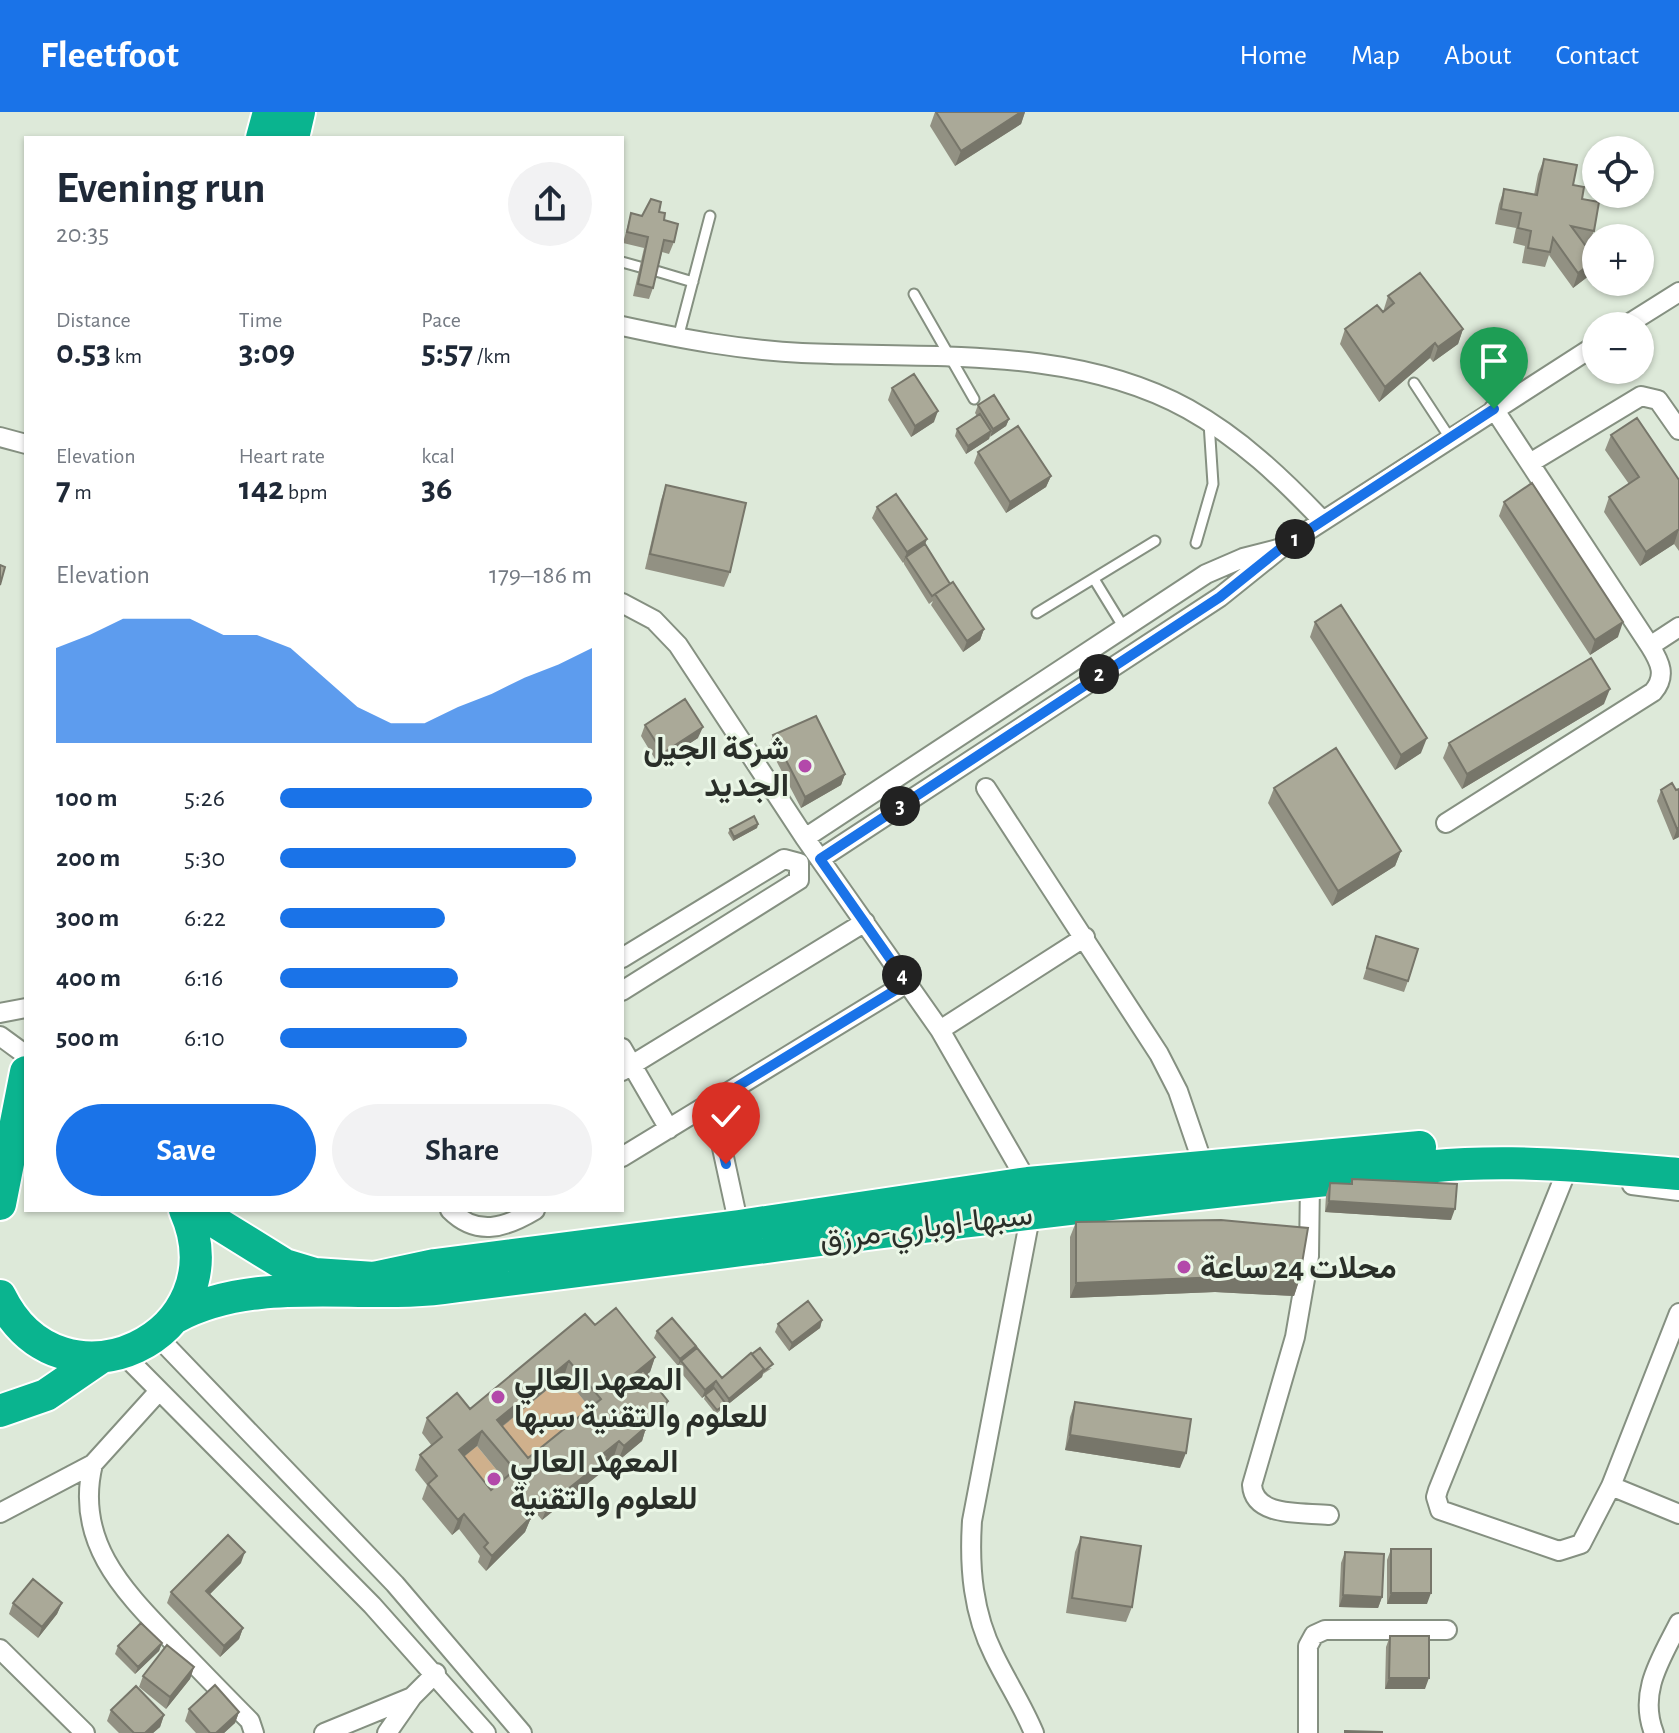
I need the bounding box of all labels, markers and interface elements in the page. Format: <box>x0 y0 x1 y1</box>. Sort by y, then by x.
text: Fleetfoot <box>40 37 179 75</box>
text: Home <box>1240 42 1307 70</box>
text: Map <box>1351 42 1400 70</box>
text: About <box>1444 42 1512 70</box>
text: Contact <box>1556 42 1639 70</box>
map controls <box>1582 136 1654 384</box>
button: locate <box>1582 136 1654 208</box>
button: share <box>508 162 592 246</box>
text: Evening run <box>56 167 265 211</box>
text: 20:35 <box>56 221 109 247</box>
button: + <box>1582 224 1654 296</box>
text: Distance <box>56 309 131 331</box>
text: Time <box>239 309 283 331</box>
text: Pace <box>421 309 461 331</box>
button: − <box>1582 312 1654 384</box>
pin <box>1460 327 1528 409</box>
text: 0.53 <box>56 336 111 370</box>
text: 3:09 <box>239 336 295 370</box>
text: 5:57 <box>421 336 473 370</box>
icon: arrive <box>1472 339 1516 383</box>
text: km <box>111 345 142 367</box>
text: /km <box>473 345 511 367</box>
text: Elevation <box>56 445 136 467</box>
text: Heart rate <box>239 445 325 467</box>
text: kcal <box>421 445 455 467</box>
text: 7 <box>56 472 71 506</box>
text: 142 <box>239 472 284 506</box>
text: 36 <box>421 472 452 506</box>
text: m <box>71 481 92 503</box>
text: bpm <box>284 481 328 503</box>
pin: 1 <box>1275 519 1315 559</box>
text: 1 <box>1291 528 1299 550</box>
text: Elevation <box>56 562 150 588</box>
text: 179–186 m <box>489 562 592 588</box>
pin: 2 <box>1079 654 1119 694</box>
text: 2 <box>1094 663 1104 685</box>
place label: شركة الجيل الجديد <box>643 733 789 804</box>
marker: شركة الجيل الجديد <box>796 757 814 775</box>
text: 100 m <box>56 785 117 811</box>
text: 5:26 <box>184 785 225 811</box>
pin: 3 <box>880 786 920 826</box>
text: 3 <box>895 795 905 817</box>
text: 200 m <box>56 845 120 871</box>
text: 5:30 <box>184 845 225 871</box>
text: 300 m <box>56 905 119 931</box>
text: 6:22 <box>184 905 226 931</box>
pin: 4 <box>882 955 922 995</box>
text: 4 <box>896 964 908 986</box>
text: 400 m <box>56 965 121 991</box>
text: 6:16 <box>184 965 223 991</box>
text: 500 m <box>56 1025 119 1051</box>
text: 6:10 <box>184 1025 225 1051</box>
pin <box>692 1082 760 1164</box>
icon: check <box>704 1094 748 1138</box>
button: Save <box>56 1104 316 1196</box>
button: Share <box>332 1104 592 1196</box>
street label: سبها-اوباري-مرزق <box>818 1198 1036 1265</box>
place label: محلات 24 ساعة <box>1200 1252 1397 1284</box>
marker: محلات 24 ساعة <box>1175 1258 1193 1276</box>
place label: المعهد العالي للعلوم والتقنية سبها <box>514 1364 768 1437</box>
marker: المعهد العالي للعلوم والتقنية سبها <box>489 1388 507 1406</box>
place label: المعهد العالي للعلوم والتقنية <box>510 1446 698 1519</box>
marker: المعهد العالي للعلوم والتقنية <box>485 1470 503 1488</box>

